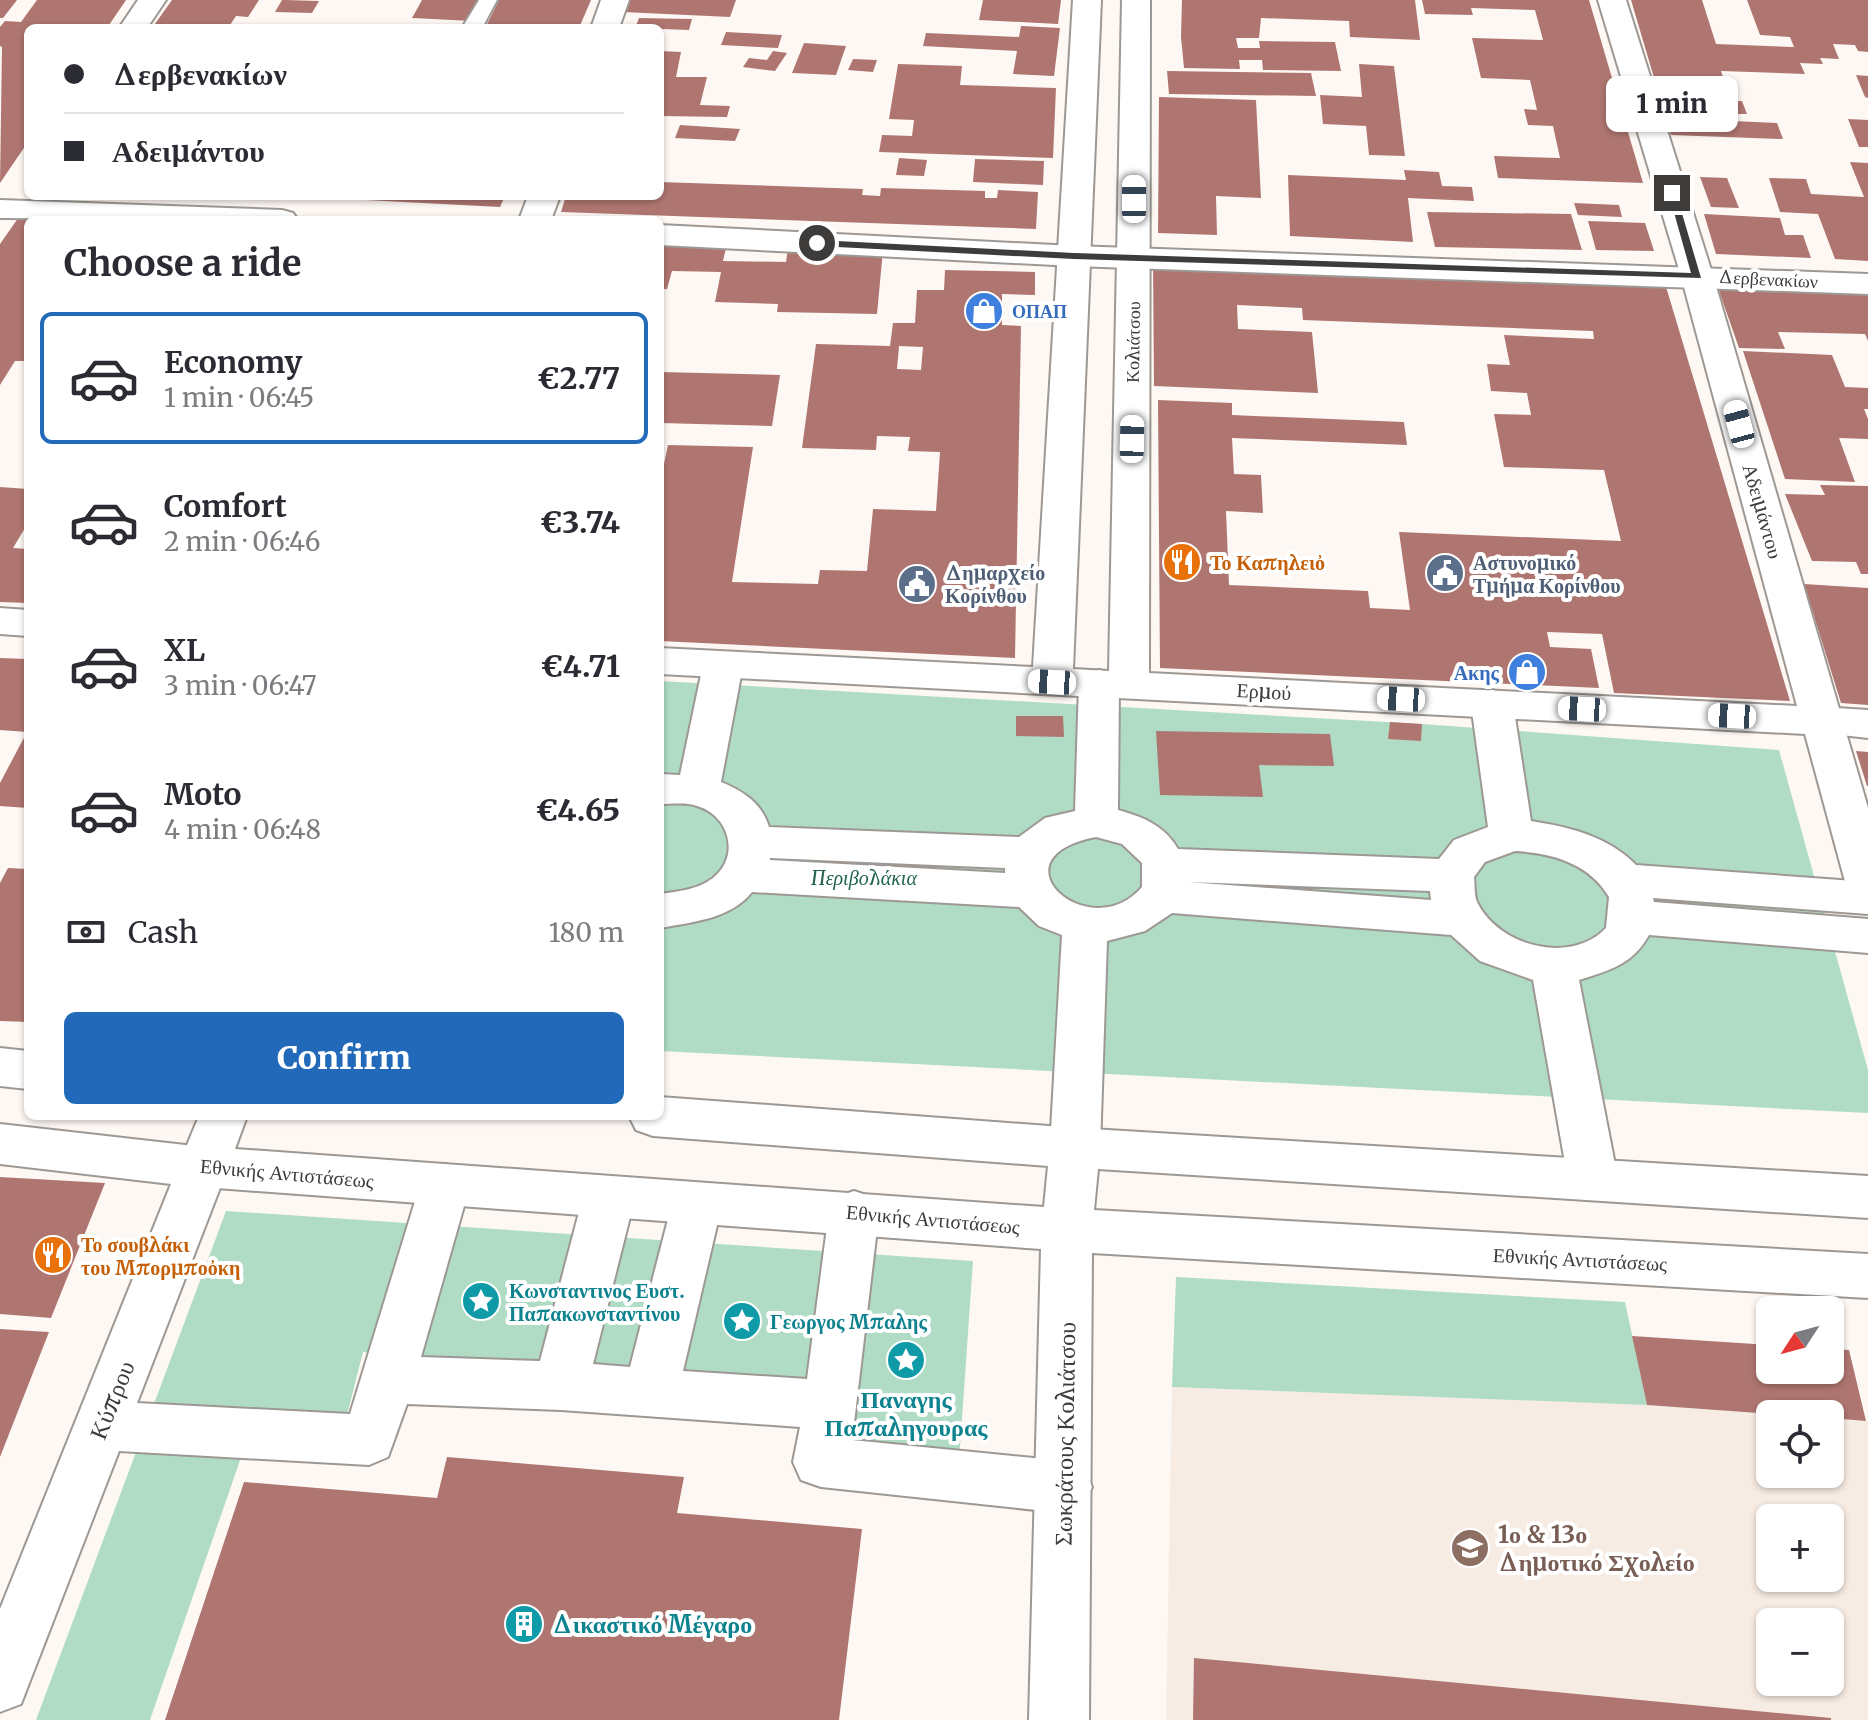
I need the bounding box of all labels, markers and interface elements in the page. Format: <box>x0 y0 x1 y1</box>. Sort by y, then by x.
text: Δερβενακίων <box>112 55 287 93</box>
callout: 1 min <box>1606 77 1738 133</box>
text: 1 min <box>1636 87 1708 120</box>
text: Αδειμάντου <box>112 132 265 170</box>
car <box>1122 175 1146 223</box>
route end <box>1654 175 1690 211</box>
route start <box>799 225 835 261</box>
text: Choose a ride <box>64 241 301 286</box>
street label: Δερβενακίων <box>1717 265 1819 293</box>
shop icon: ΟΠΑΠ <box>963 290 1005 332</box>
place label: ΟΠΑΠ <box>1012 300 1067 323</box>
street label: Κολιάτσου <box>1121 301 1145 383</box>
icon: car <box>68 342 140 414</box>
text: Economy <box>164 343 302 381</box>
text: €2.77 <box>537 359 620 397</box>
text: 1 min · 06:45 <box>164 381 314 414</box>
car <box>1721 398 1757 450</box>
car <box>1120 415 1144 463</box>
street label: Αδειμάντου <box>1738 461 1788 561</box>
icon: car <box>68 486 140 558</box>
text: Comfort <box>164 487 287 525</box>
text: €3.74 <box>540 503 620 541</box>
text: 2 min · 06:46 <box>164 525 321 558</box>
restaurant icon: Το Καπηλειὀ <box>1161 541 1203 583</box>
place label: Το Καπηλειὀ <box>1210 550 1325 575</box>
place label: Αστυνομικό Τμήμα Κορίνθου <box>1473 550 1621 598</box>
public building icon: Αστυνομικό Τμήμα Κορίνθου <box>1424 552 1466 594</box>
place label: Δημαρχείο Κορίνθου <box>945 560 1045 608</box>
public building icon: Δημαρχείο Κορίνθου <box>896 563 938 605</box>
icon: car <box>68 630 140 702</box>
text: XL <box>164 631 205 669</box>
text: €4.71 <box>541 647 620 685</box>
shop icon: Ακης <box>1506 651 1548 693</box>
place label: Ακης <box>1454 660 1500 685</box>
text: 3 min · 06:47 <box>164 669 317 702</box>
car <box>1027 669 1077 695</box>
street label: Ερμού <box>1236 677 1292 705</box>
car <box>1376 686 1426 712</box>
car <box>1557 696 1607 722</box>
car <box>1707 703 1757 729</box>
icon: car <box>68 774 140 846</box>
text: Moto <box>164 775 242 813</box>
text: €4.65 <box>535 791 620 829</box>
text: 4 min · 06:48 <box>164 813 321 846</box>
park label: Περιβολάκια <box>811 865 917 890</box>
icon: cash <box>64 910 108 954</box>
text: Cash <box>128 913 198 951</box>
text: 180 m <box>549 916 624 949</box>
button: Confirm <box>64 1012 624 1104</box>
street label: Εθνικής Αντιστάσεως <box>199 1153 375 1193</box>
street label: Εθνικής Αντιστάσεως <box>845 1199 1021 1239</box>
place label: Το σουβλάκι του Μπορμποὀκη <box>81 1232 240 1280</box>
restaurant icon: Το σουβλάκι του Μπορμποὀκη <box>32 1234 74 1276</box>
street label: Εθνικής Αντιστάσεως <box>1492 1242 1668 1276</box>
place label: Κωνσταντινος Ευστ. Παπακωνσταντίνου <box>509 1278 685 1326</box>
place icon: Κωνσταντινος Ευστ. Παπακωνσταντίνου <box>460 1280 502 1322</box>
north arrow <box>1756 1296 1844 1384</box>
map controls <box>1756 1296 1844 1696</box>
place icon: Γεωργος Μπαλης <box>721 1300 763 1342</box>
place label: Γεωργος Μπαλης <box>770 1309 927 1334</box>
street label: Σωκράτους Κολιάτσου <box>1048 1322 1082 1546</box>
place icon: Παναγης Παπαληγουρας <box>885 1339 927 1381</box>
street label: Κύπρου <box>82 1356 142 1444</box>
place label: Παναγης Παπαληγουρας <box>825 1384 988 1443</box>
button: locate <box>1756 1400 1844 1488</box>
button: + <box>1756 1504 1844 1592</box>
place label: 1ο & 13ο Δημοτικό Σχολείο <box>1498 1519 1695 1578</box>
school or university icon: 1ο & 13ο Δημοτικό Σχολείο <box>1449 1527 1491 1569</box>
building icon: Δικαστικό Μέγαρο <box>503 1603 545 1645</box>
button: − <box>1756 1608 1844 1696</box>
place label: Δικαστικό Μέγαρο <box>552 1609 752 1640</box>

